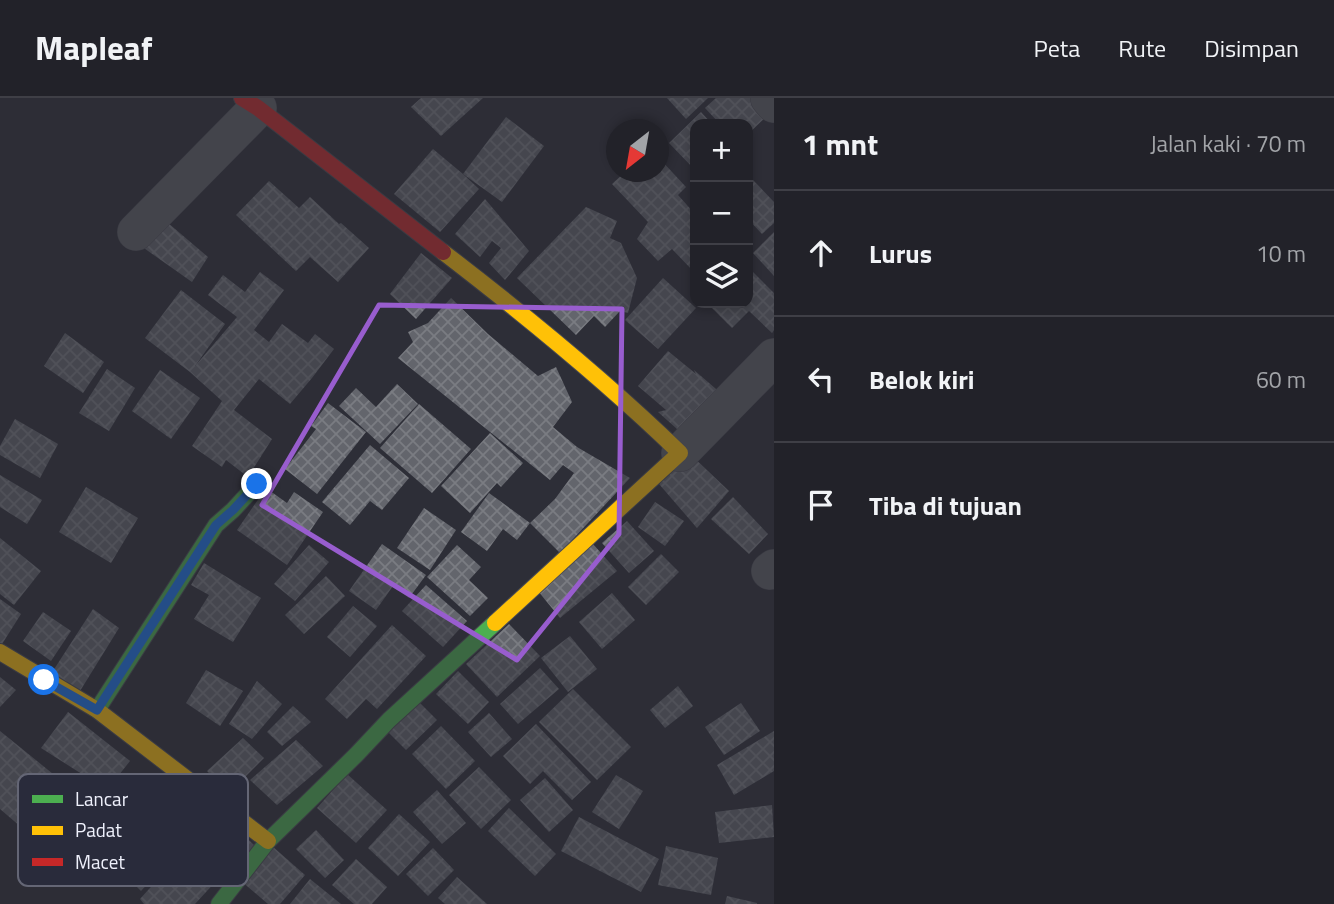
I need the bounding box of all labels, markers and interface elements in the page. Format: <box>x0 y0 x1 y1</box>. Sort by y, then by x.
text: Mapleaf <box>35 23 153 73</box>
text: Peta <box>1034 30 1080 66</box>
text: Rute <box>1118 30 1166 66</box>
text: Disimpan <box>1204 30 1299 66</box>
north arrow <box>606 119 669 182</box>
map controls <box>690 119 753 308</box>
button: + <box>690 119 753 182</box>
text: 1 mnt <box>802 121 878 167</box>
text: Jalan kaki · 70 m <box>1150 126 1306 161</box>
button: − <box>690 182 753 245</box>
icon: ahead <box>802 234 840 272</box>
text: Lurus <box>869 234 932 273</box>
text: 10 m <box>1256 236 1306 271</box>
button: layers <box>690 245 753 308</box>
icon: left <box>802 360 840 398</box>
text: Belok kiri <box>869 360 975 399</box>
text: 60 m <box>1256 362 1306 397</box>
route end <box>241 468 272 499</box>
icon: arrive <box>802 486 840 524</box>
text: Tiba di tujuan <box>869 486 1022 525</box>
route start <box>28 664 59 695</box>
legend <box>18 774 248 886</box>
text: Lancar <box>75 784 129 813</box>
text: Padat <box>75 815 122 844</box>
text: Macet <box>75 847 125 876</box>

